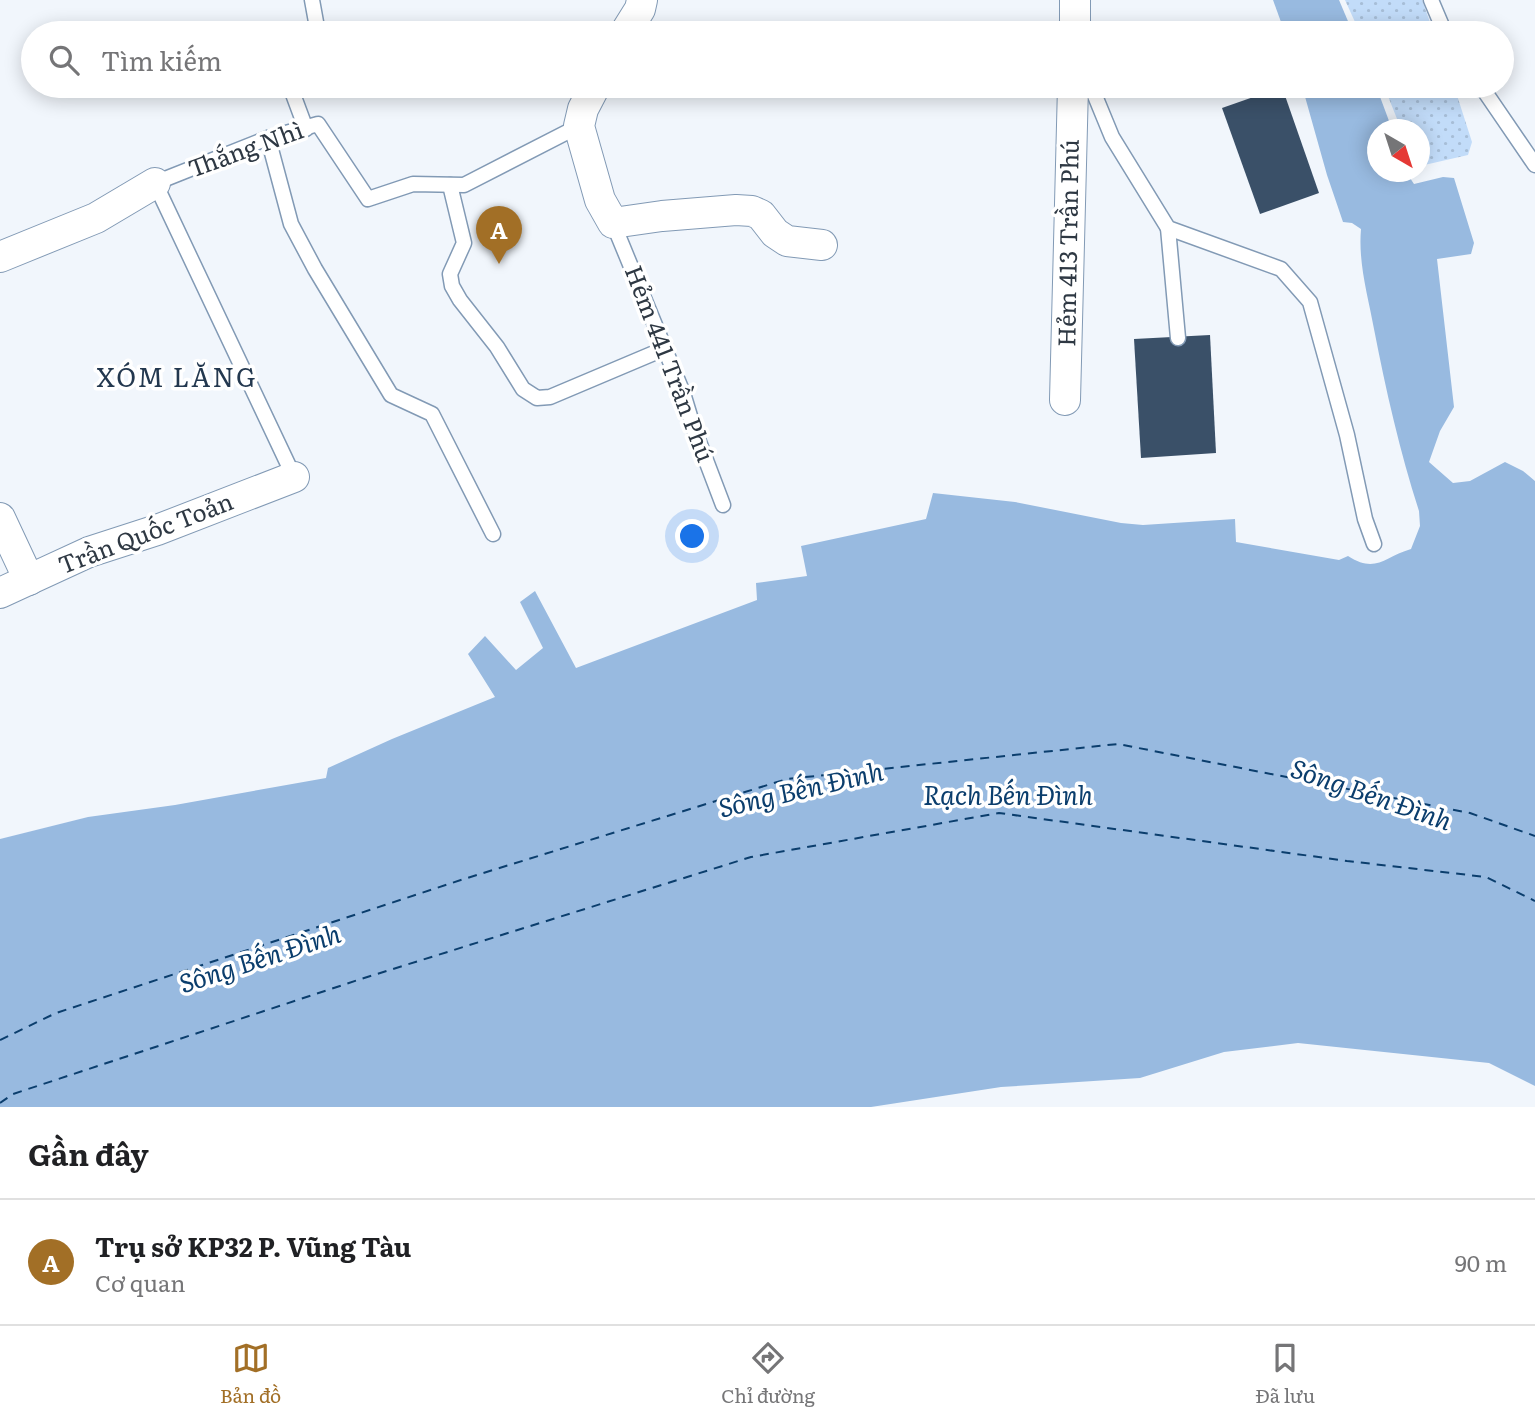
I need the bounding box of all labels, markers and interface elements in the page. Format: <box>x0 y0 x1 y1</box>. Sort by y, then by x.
search box <box>21 21 1514 98</box>
text: Tìm kiếm <box>101 40 222 79</box>
icon: search <box>45 41 83 79</box>
street label: Thắng Nhì <box>183 111 308 185</box>
north arrow <box>1367 119 1430 182</box>
street label: Hẻm 413 Trần Phú <box>1047 139 1086 347</box>
pin: A <box>476 206 522 264</box>
street label: Hẻm 441 Trần Phú <box>618 260 725 466</box>
district label: XÓM LĂNG <box>97 356 257 395</box>
street label: Trần Quốc Toản <box>53 482 238 581</box>
your location <box>675 519 709 553</box>
water label: Sông Bến Đình <box>1286 747 1458 838</box>
water label: Sông Bến Đình <box>714 750 887 825</box>
water label: Rạch Bến Đình <box>923 774 1093 813</box>
water label: Sông Bến Đình <box>173 912 345 1001</box>
text: Gần đây <box>28 1131 149 1175</box>
text: Trụ sở KP32 P. Vũng Tàu <box>95 1226 411 1265</box>
text: A <box>42 1245 60 1279</box>
text: 90 m <box>1455 1245 1507 1279</box>
text: Cơ quan <box>95 1265 185 1299</box>
tab: Bản đồ <box>220 1339 281 1409</box>
tab: Chỉ đường <box>721 1339 815 1409</box>
tab: Đã lưu <box>1255 1339 1315 1409</box>

